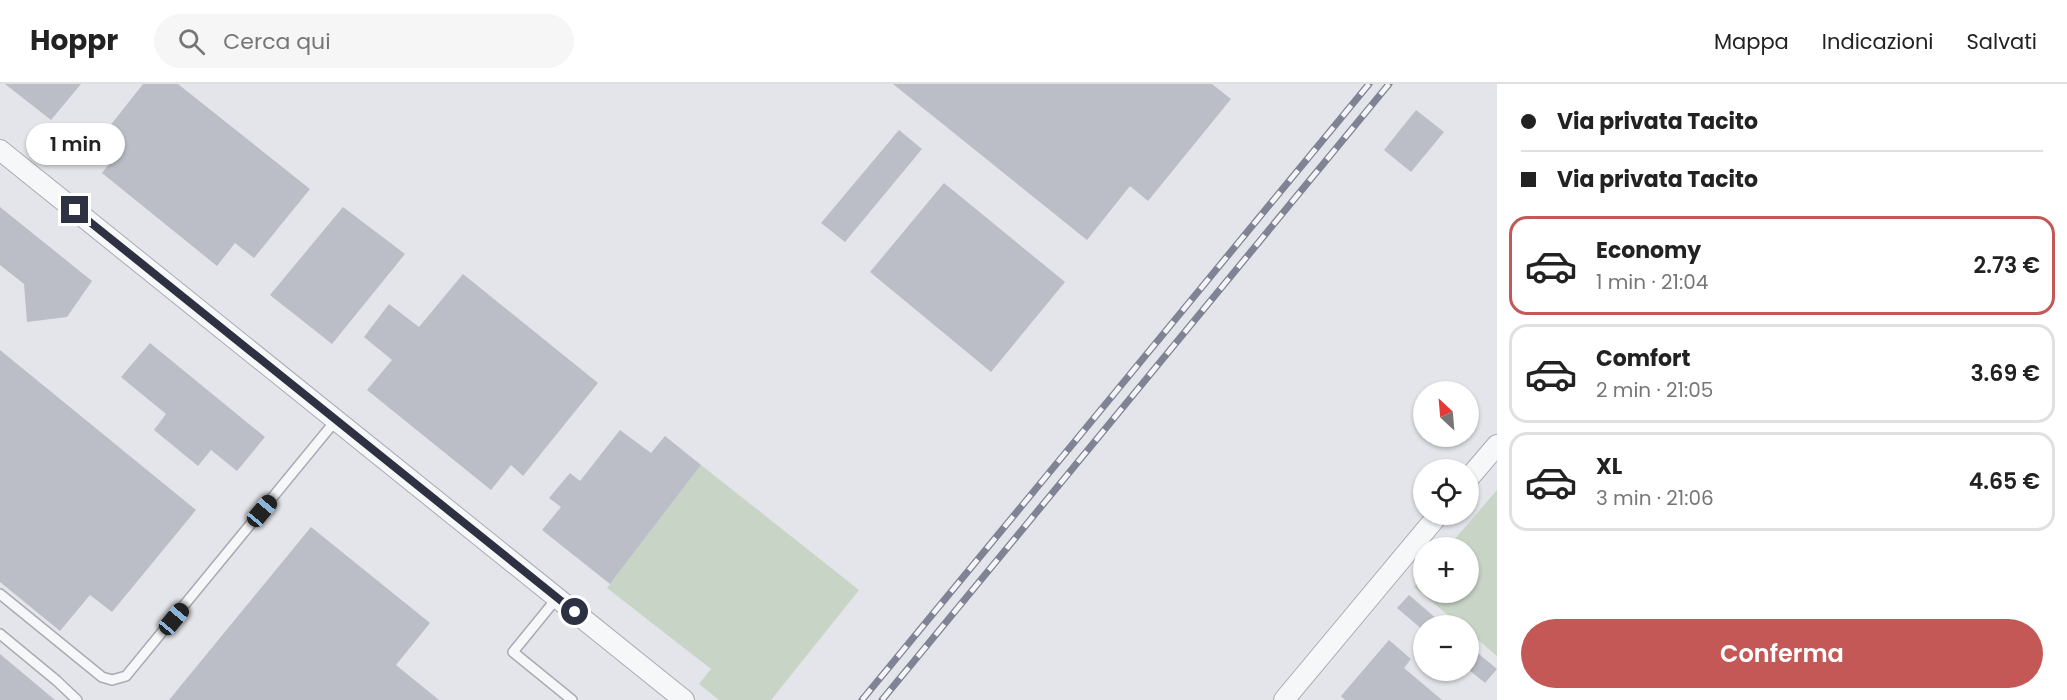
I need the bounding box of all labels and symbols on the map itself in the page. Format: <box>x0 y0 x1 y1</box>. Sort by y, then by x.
callout: 1 min <box>26 123 124 165</box>
route end <box>61 196 88 223</box>
north arrow <box>1413 381 1479 447</box>
car <box>244 491 280 531</box>
route start <box>561 598 588 625</box>
car <box>156 599 192 639</box>

